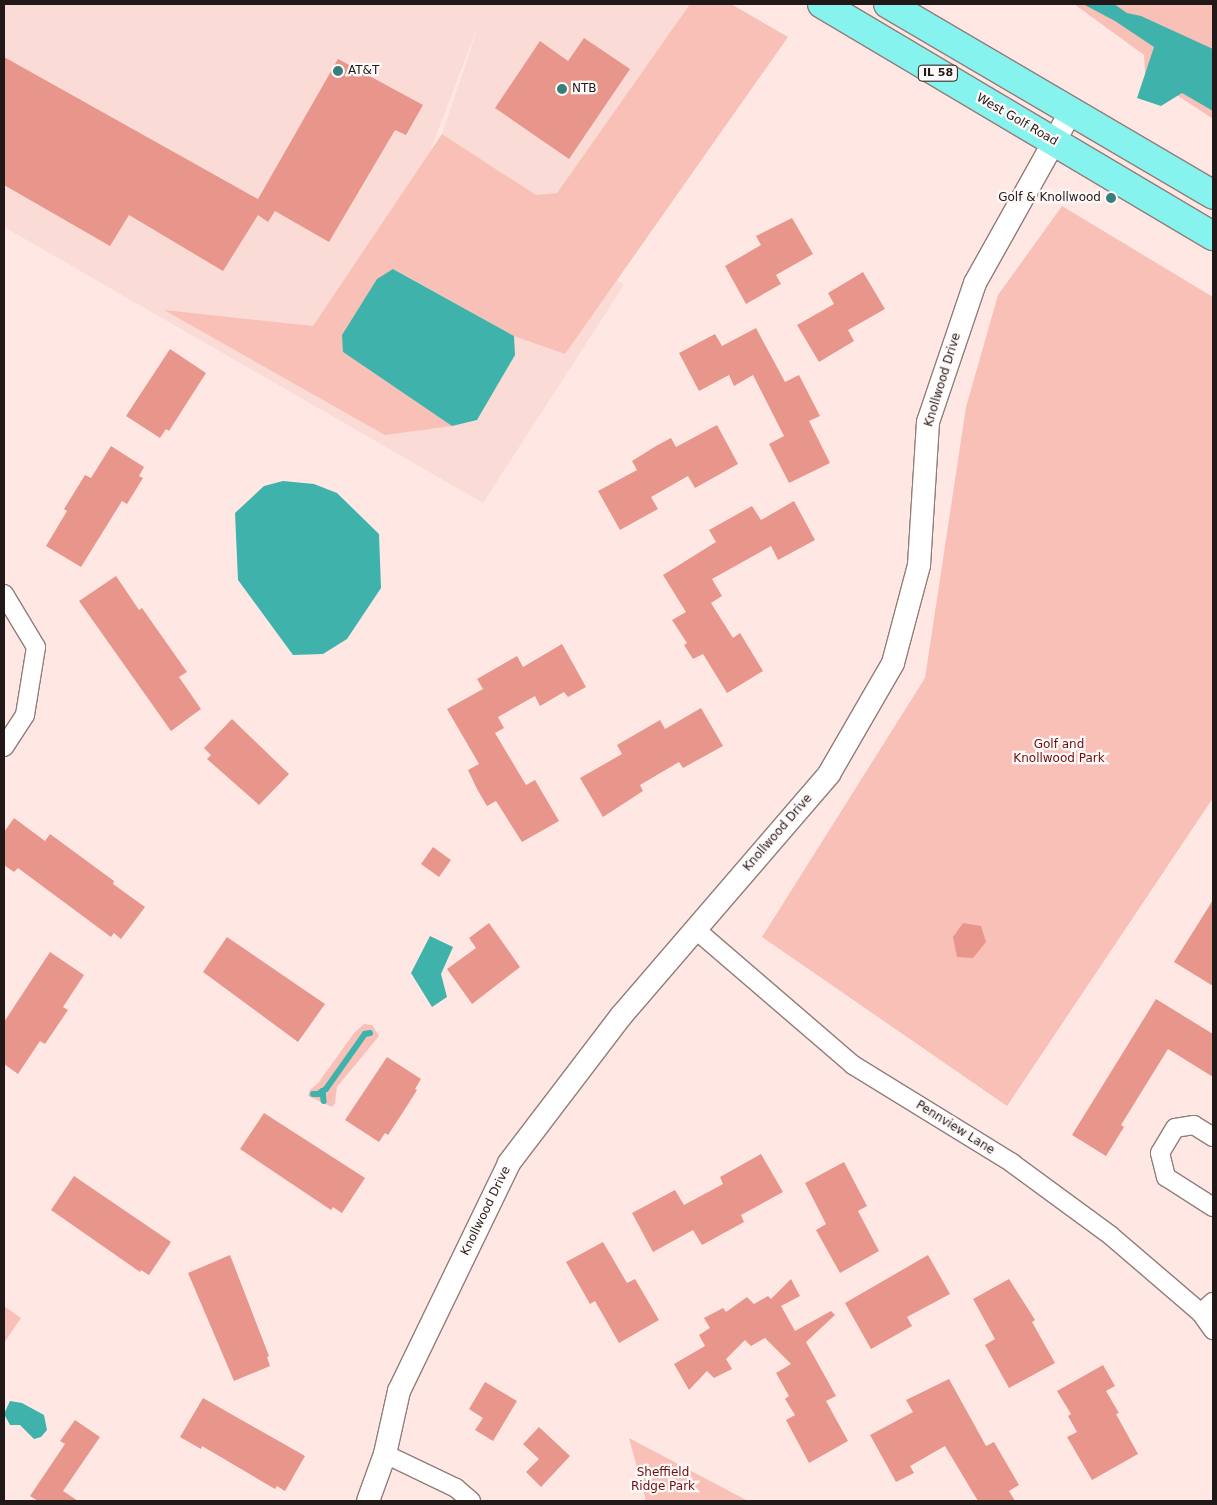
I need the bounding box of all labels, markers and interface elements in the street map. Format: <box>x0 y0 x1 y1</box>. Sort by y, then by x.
place label: AT&T <box>348 64 379 78</box>
road number: IL 58 <box>917 64 959 82</box>
marker: AT&T <box>332 65 344 77</box>
place label: NTB <box>572 82 597 96</box>
marker: NTB <box>556 83 568 95</box>
street label: West Golf Road <box>974 91 1060 149</box>
place label: Golf & Knollwood <box>998 191 1101 205</box>
marker: Golf & Knollwood <box>1105 192 1117 204</box>
street label: Knollwood Drive <box>922 331 964 429</box>
park label: Golf and Knollwood Park <box>1013 738 1105 766</box>
street label: Knollwood Drive <box>741 792 815 874</box>
street label: Pennview Lane <box>913 1098 997 1158</box>
street label: Knollwood Drive <box>458 1164 514 1258</box>
park label: Sheffield Ridge Park <box>631 1466 695 1494</box>

